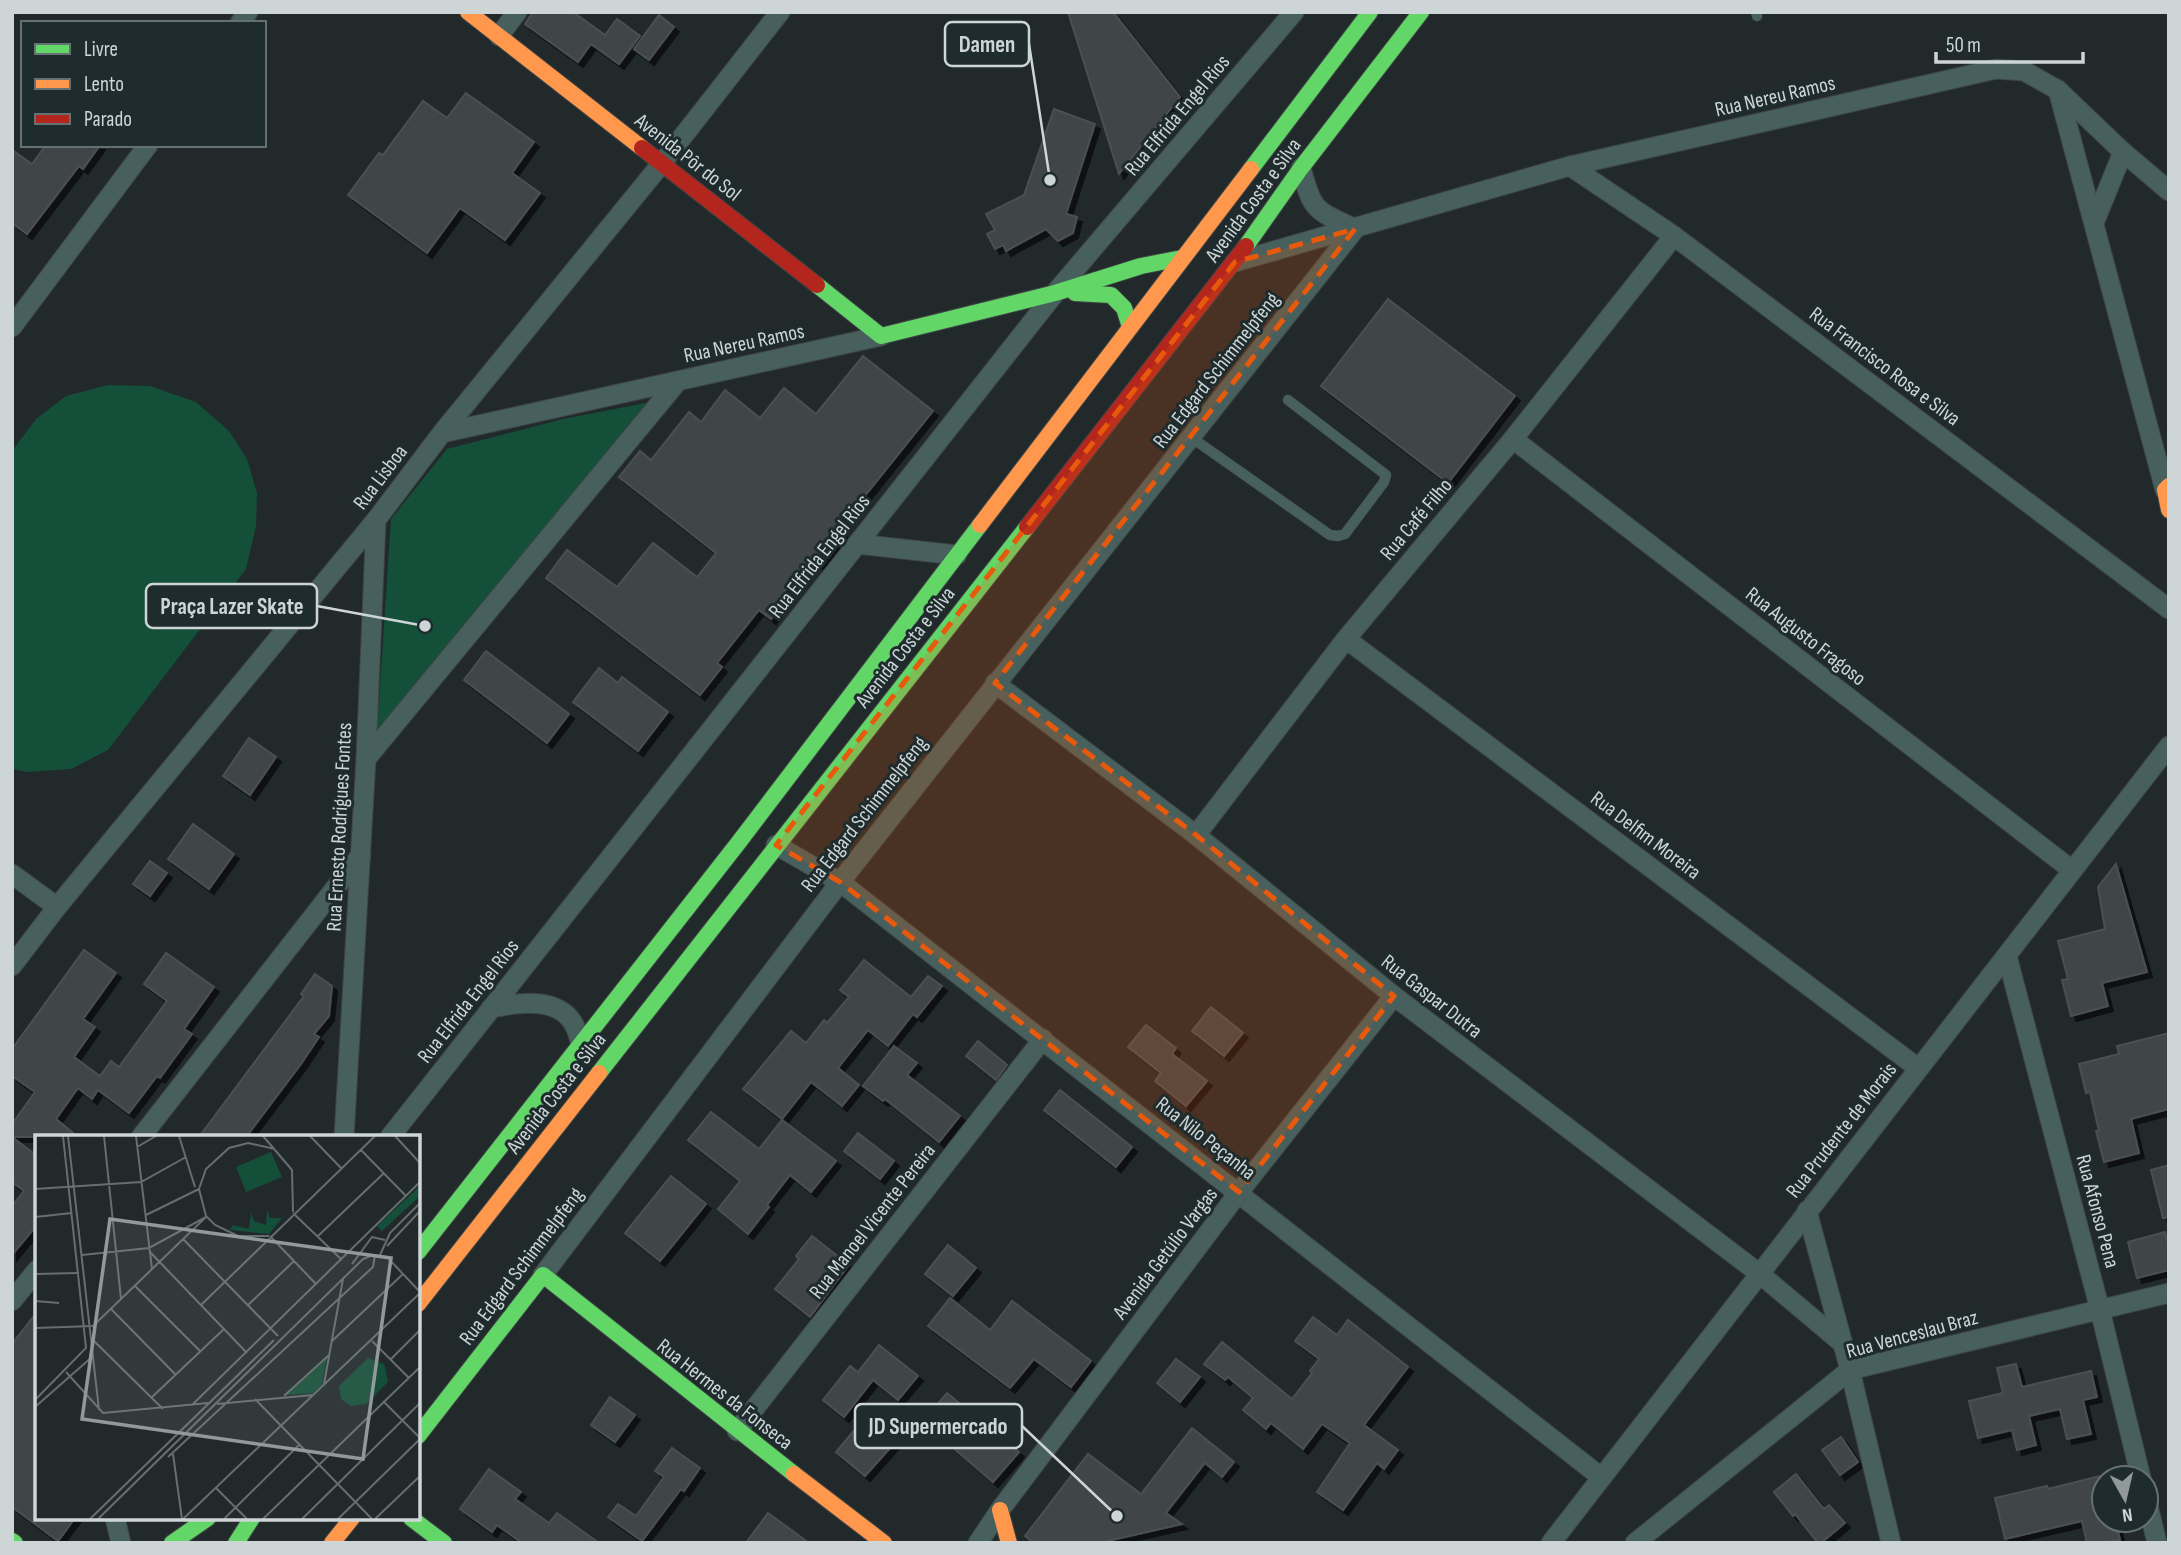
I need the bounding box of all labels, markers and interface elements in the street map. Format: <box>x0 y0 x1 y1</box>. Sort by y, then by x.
legend <box>21 21 266 147</box>
scale bar <box>1936 21 2083 65</box>
callout: Damen <box>945 22 1029 66</box>
text: Damen <box>959 31 1015 59</box>
text: 50 m <box>1946 33 1981 58</box>
text: Livre <box>84 37 118 62</box>
street label: Rua Elfrida Engel Rios <box>1120 50 1235 181</box>
street label: Rua Nereu Ramos <box>1713 71 1838 122</box>
text: Lento <box>84 72 124 97</box>
text: Parado <box>84 107 132 132</box>
street label: Avenida Pôr do Sol <box>629 108 746 207</box>
street label: Avenida Costa e Silva <box>1200 134 1307 268</box>
street label: Rua Edgard Schimmelpfeng <box>1148 287 1285 453</box>
street label: Rua Francisco Rosa e Silva <box>1804 302 1965 431</box>
street label: Rua Nereu Ramos <box>682 319 807 368</box>
street label: Rua Lisboa <box>348 440 413 515</box>
street label: Rua Café Filho <box>1375 473 1458 565</box>
street label: Rua Elfrida Engel Rios <box>763 489 875 623</box>
street label: Avenida Costa e Silva <box>850 582 960 714</box>
street label: Rua Augusto Fragoso <box>1741 582 1871 691</box>
callout: Praça Lazer Skate <box>146 584 317 628</box>
text: Praça Lazer Skate <box>160 593 304 621</box>
street label: Rua Ernesto Rodrigues Fontes <box>322 722 357 932</box>
street label: Rua Edgard Schimmelpfeng <box>796 731 933 897</box>
street label: Rua Delfim Moreira <box>1586 786 1706 885</box>
street label: Rua Elfrida Engel Rios <box>412 934 524 1068</box>
street label: Rua Gaspar Dutra <box>1376 949 1487 1044</box>
street label: Avenida Costa e Silva <box>501 1028 611 1160</box>
street label: Rua Prudente de Morais <box>1781 1058 1902 1203</box>
street label: Rua Nilo Peçanha <box>1151 1092 1261 1185</box>
inset map <box>35 1135 420 1520</box>
street label: Rua Manoel Vicente Pereira <box>804 1139 941 1304</box>
street label: Rua Afonso Pena <box>2070 1152 2125 1271</box>
street label: Avenida Getúlio Vargas <box>1107 1182 1223 1325</box>
street label: Rua Edgard Schimmelpfeng <box>454 1183 589 1350</box>
street label: Rua Venceslau Braz <box>1844 1305 1981 1364</box>
street label: Rua Hermes da Fonseca <box>652 1334 798 1455</box>
callout: JD Supermercado <box>855 1404 1022 1448</box>
text: JD Supermercado <box>868 1413 1007 1441</box>
north arrow <box>2090 1464 2160 1534</box>
text: N <box>2121 1502 2134 1526</box>

